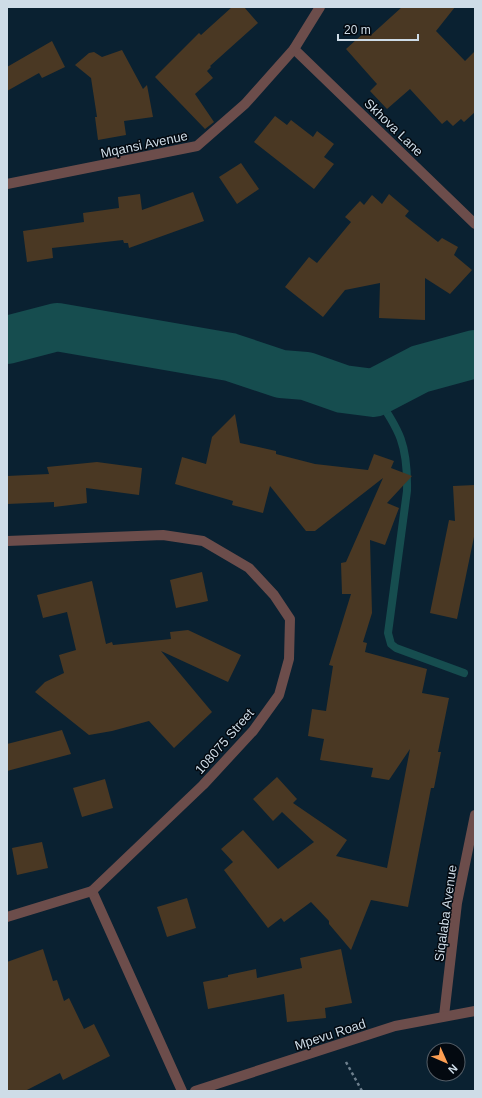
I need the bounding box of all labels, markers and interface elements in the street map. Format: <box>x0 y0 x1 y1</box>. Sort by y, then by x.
scale bar <box>338 16 418 42</box>
text: 20 m <box>344 23 371 37</box>
street label: Skhova Lane <box>361 96 426 159</box>
street label: Mqansi Avenue <box>99 128 189 161</box>
street label: 108075 Street <box>192 705 257 777</box>
street label: Siqalaba Avenue <box>431 864 460 962</box>
street label: Mpevu Road <box>293 1016 368 1053</box>
north arrow <box>426 1042 466 1082</box>
text: N <box>446 1062 460 1076</box>

